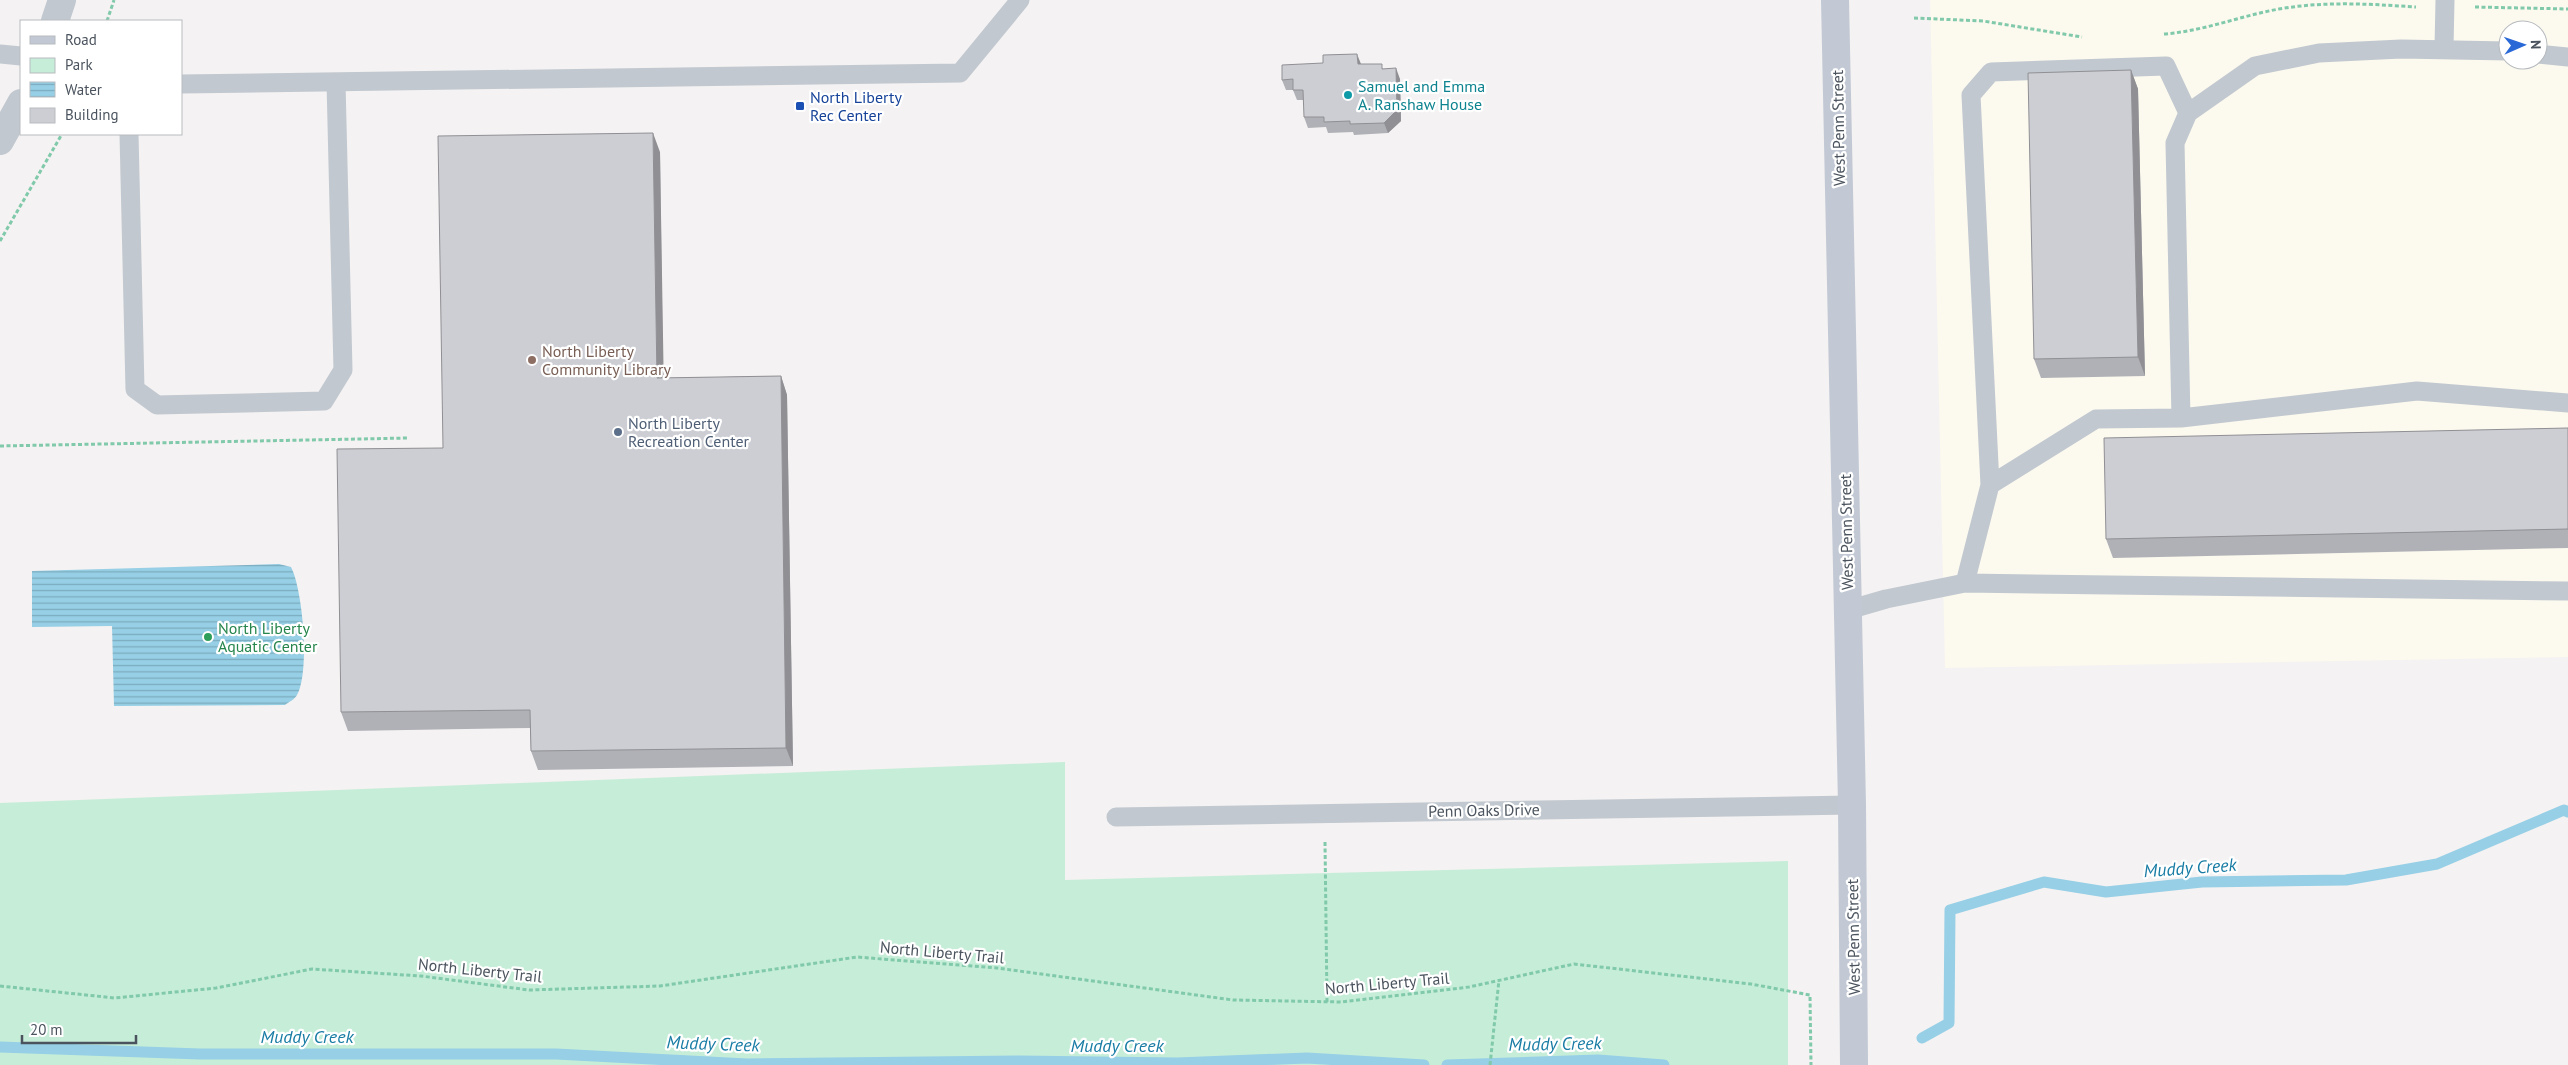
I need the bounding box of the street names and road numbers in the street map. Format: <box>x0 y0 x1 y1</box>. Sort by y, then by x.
street label: West Penn Street <box>1827 69 1849 186</box>
street label: West Penn Street <box>1835 473 1857 590</box>
street label: Penn Oaks Drive <box>1428 799 1540 821</box>
street label: West Penn Street <box>1842 878 1864 995</box>
street label: North Liberty Trail <box>879 937 1005 967</box>
street label: North Liberty Trail <box>417 954 543 986</box>
street label: North Liberty Trail <box>1324 968 1450 998</box>

